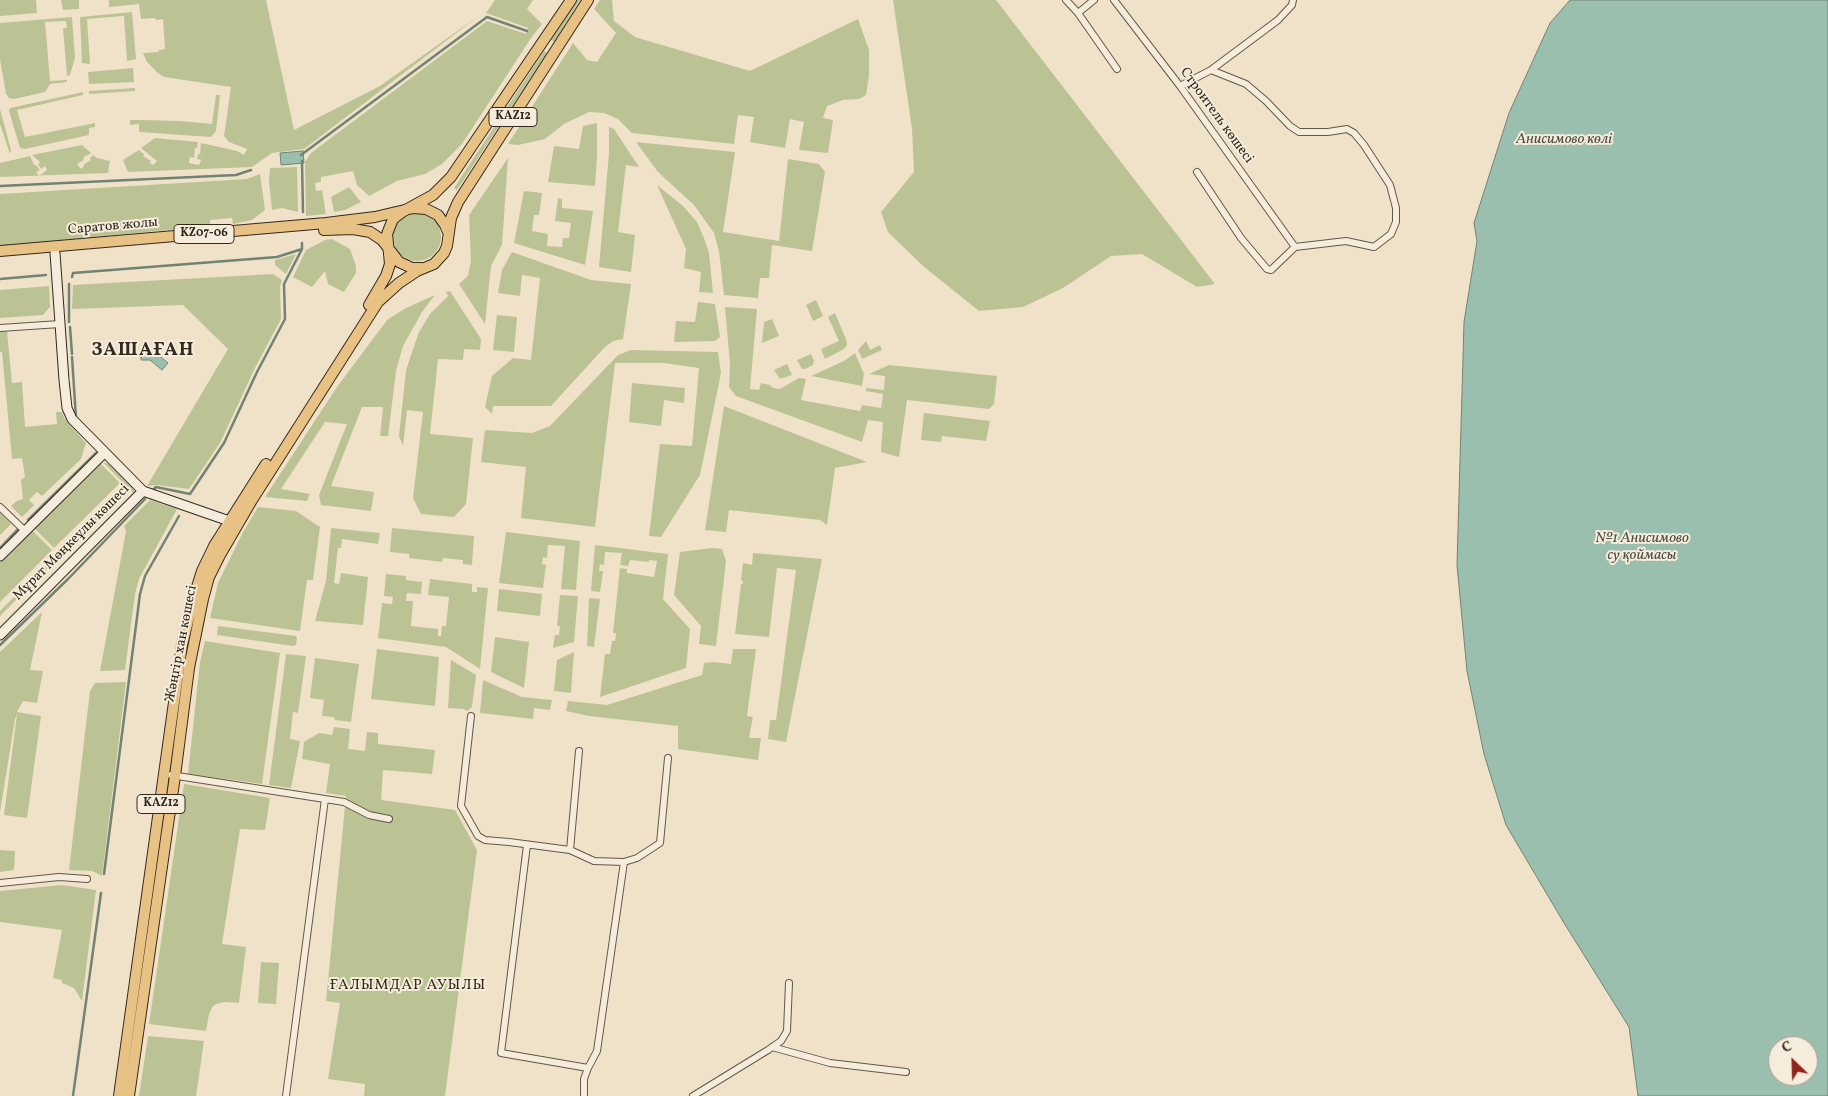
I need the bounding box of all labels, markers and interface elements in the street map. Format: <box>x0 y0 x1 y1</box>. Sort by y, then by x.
street label: Строитель көшесі <box>1176 65 1256 167</box>
road number: KAZ12 <box>489 108 537 126</box>
water label: Анисимово көлі <box>1516 131 1612 149</box>
street label: Саратов жолы <box>67 215 159 239</box>
road number: KZ07-06 <box>174 224 234 243</box>
district label: ЗАШАҒАН <box>91 341 195 363</box>
street label: Мұрат Мөңкеұлы көшесі <box>10 481 134 605</box>
water label: №1 Анисимово су қоймасы <box>1595 530 1689 565</box>
street label: Жәңгір хан көшесі <box>162 584 202 704</box>
road number: KAZ12 <box>137 794 185 814</box>
district label: ҒАЛЫМДАР АУЫЛЫ <box>328 977 488 995</box>
north arrow <box>1768 1036 1818 1086</box>
text: С <box>1779 1037 1795 1058</box>

